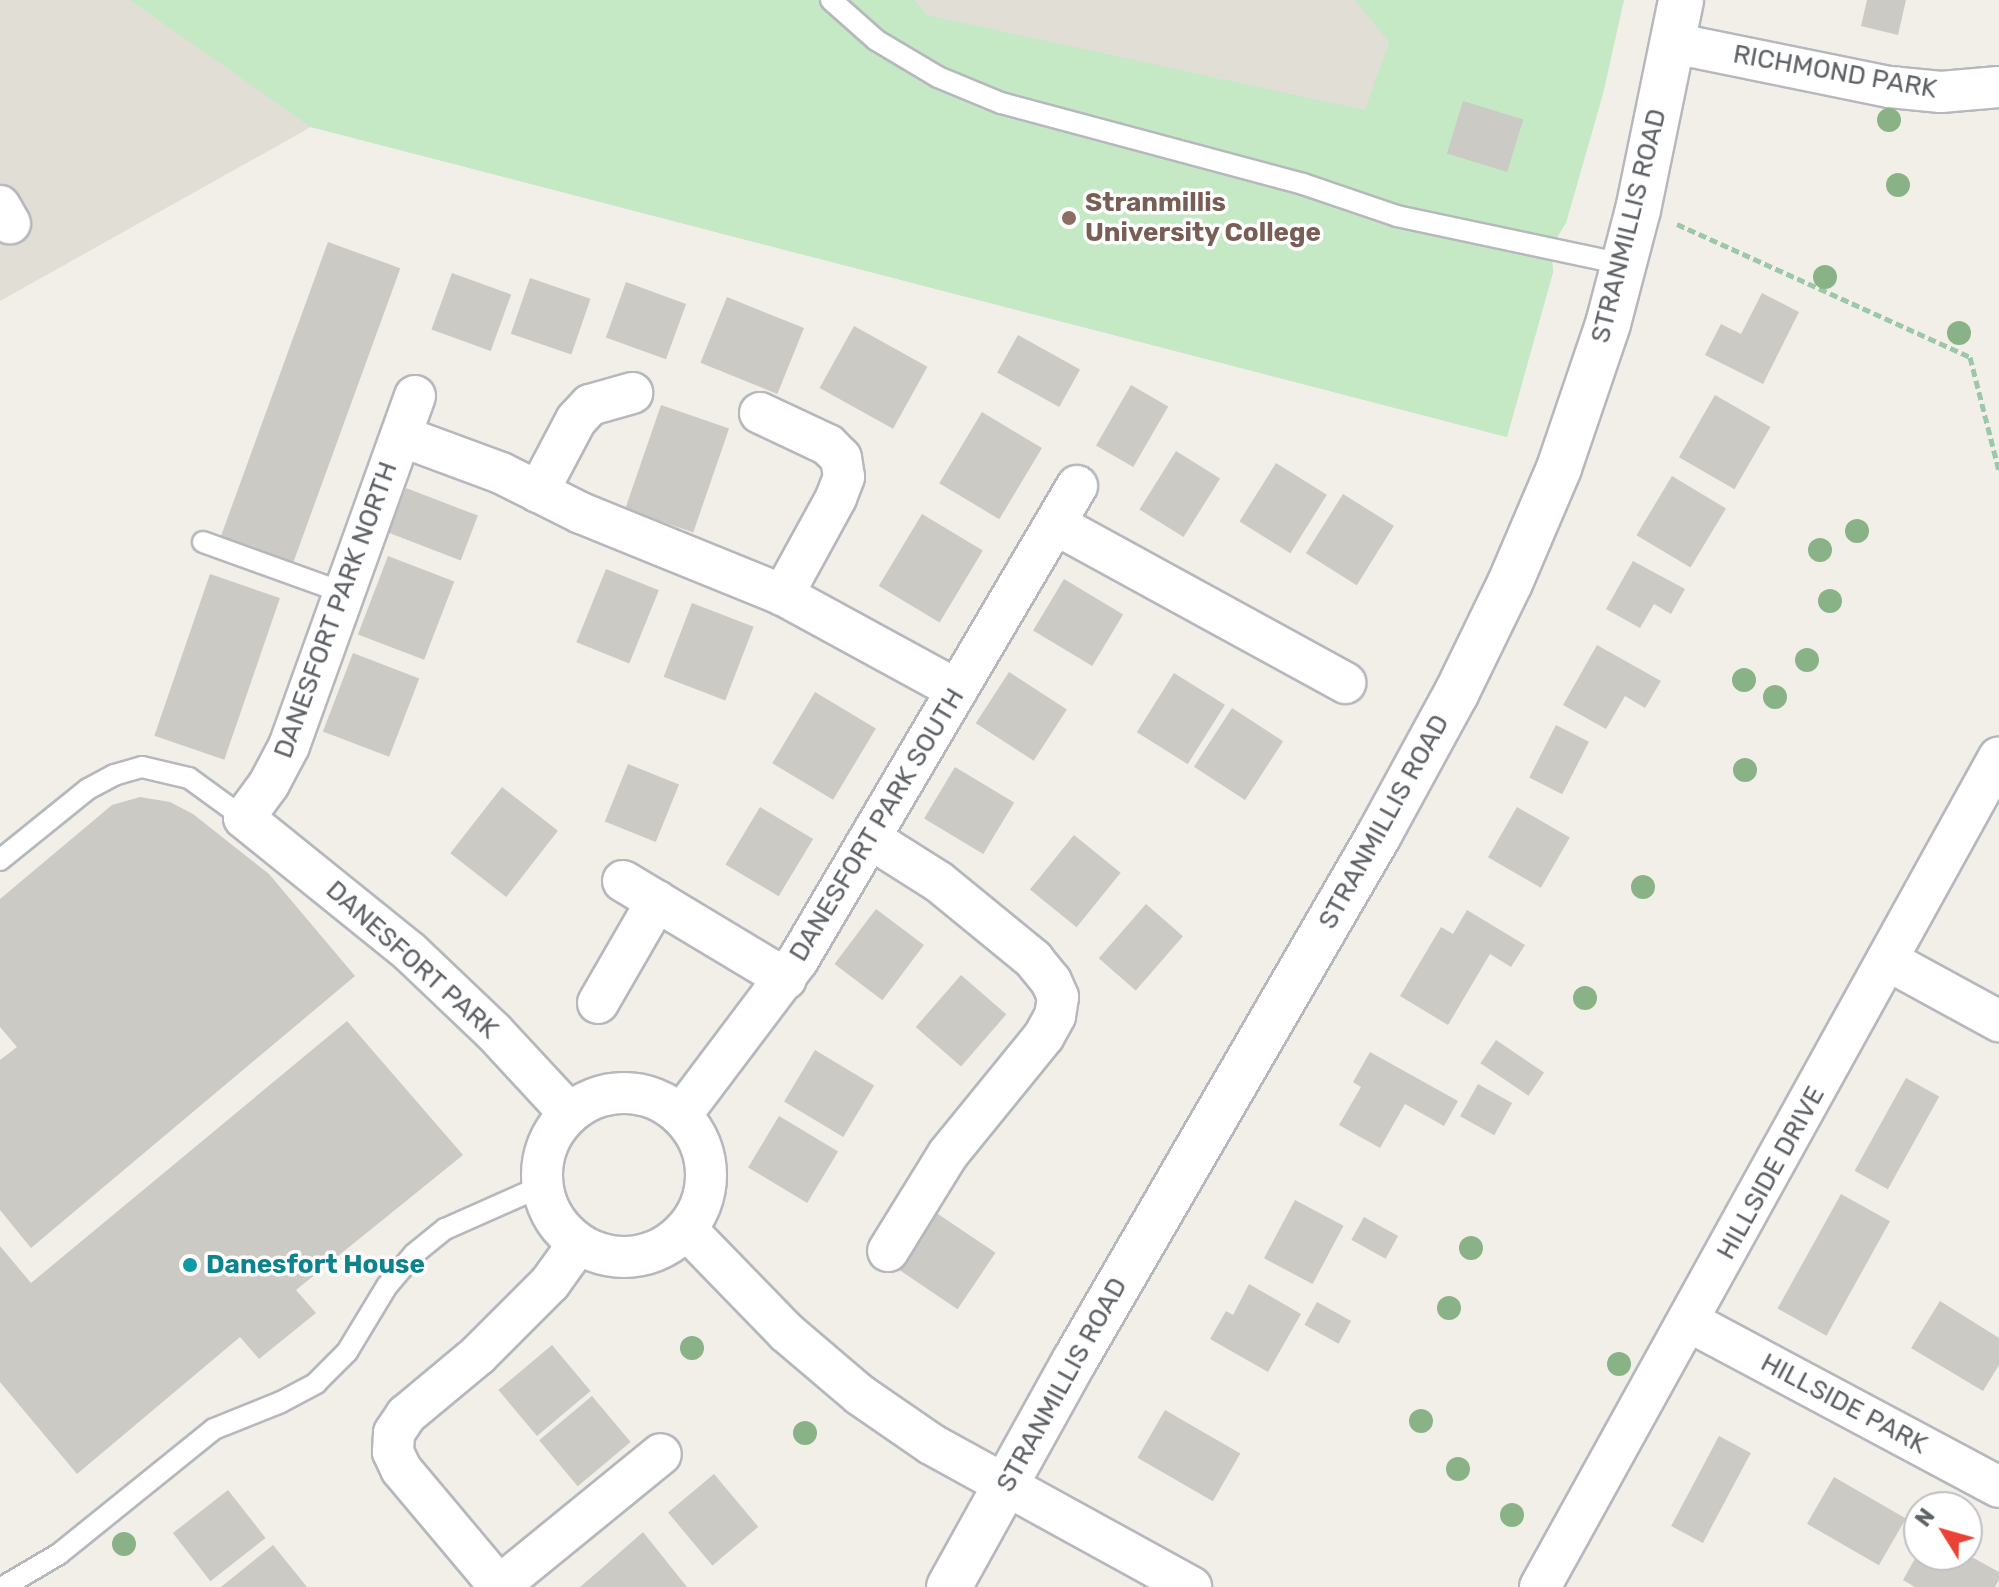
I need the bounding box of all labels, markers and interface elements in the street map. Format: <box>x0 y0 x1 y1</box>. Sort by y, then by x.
street label: RICHMOND PARK <box>1731 39 1939 105</box>
street label: STRANMILLIS ROAD <box>1585 106 1673 346</box>
place label: Stranmillis University College <box>1085 187 1322 248</box>
marker: Stranmillis University College <box>1060 209 1078 227</box>
street label: DANESFORT PARK NORTH <box>268 457 404 763</box>
street label: DANESFORT PARK SOUTH <box>783 683 971 967</box>
street label: STRANMILLIS ROAD <box>1312 710 1456 934</box>
street label: DANESFORT PARK <box>319 874 505 1046</box>
street label: HILLSIDE DRIVE <box>1711 1081 1831 1265</box>
place label: Danesfort House <box>206 1249 425 1281</box>
marker: Danesfort House <box>181 1256 199 1274</box>
street label: STRANMILLIS ROAD <box>990 1273 1134 1497</box>
street label: HILLSIDE PARK <box>1755 1347 1933 1461</box>
north arrow <box>1903 1491 1983 1571</box>
text: N <box>1909 1503 1941 1532</box>

